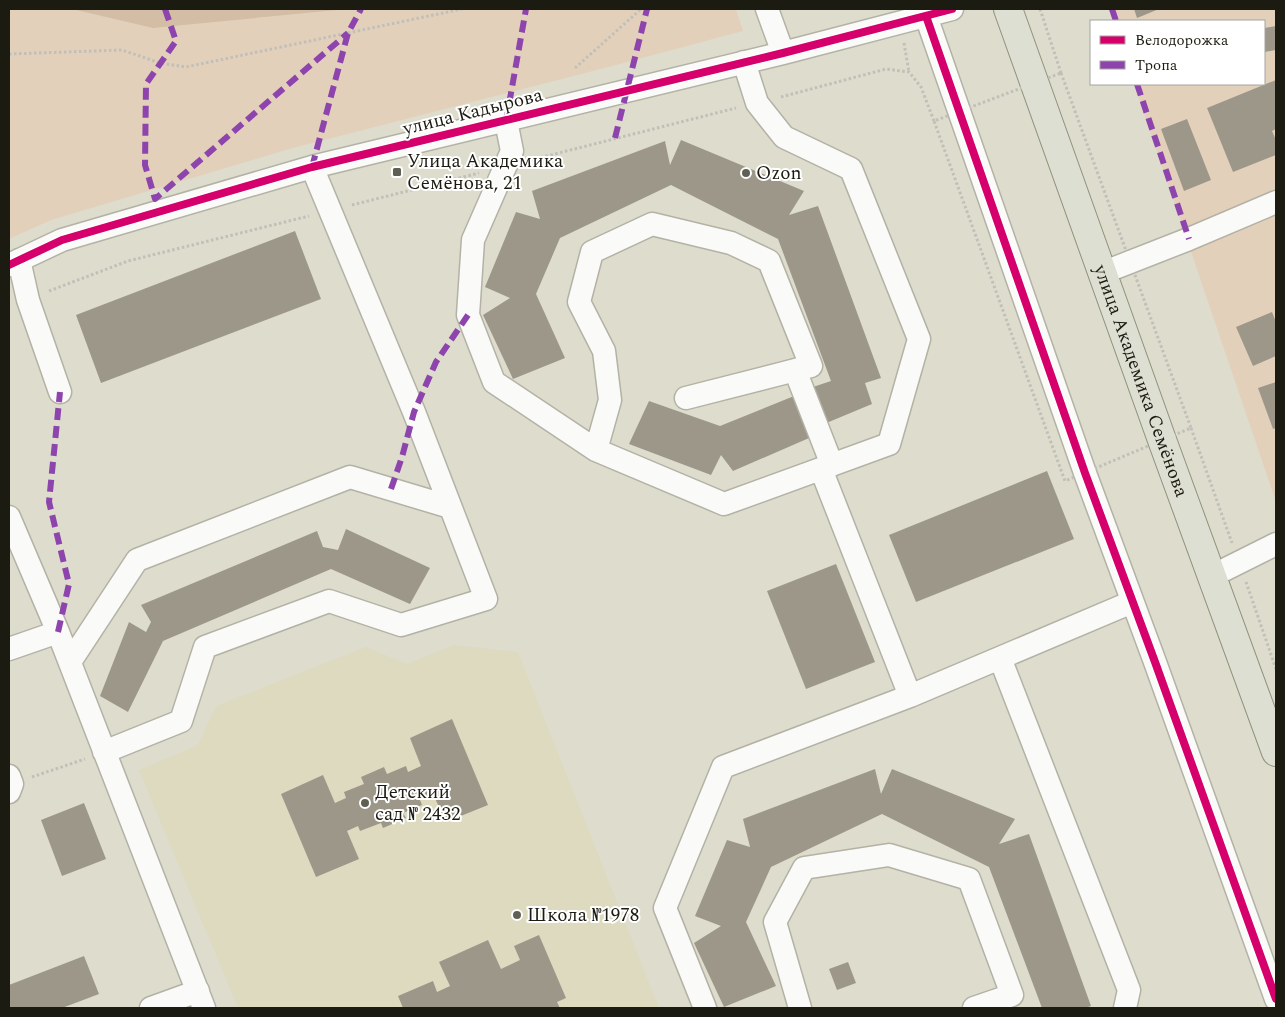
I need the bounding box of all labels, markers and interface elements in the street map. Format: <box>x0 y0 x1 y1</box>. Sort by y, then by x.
legend <box>1090 20 1265 85</box>
text: Велодорожка <box>1135 29 1229 52</box>
text: Тропа <box>1135 54 1178 77</box>
street label: улица Кадырова <box>399 80 547 144</box>
place label: Улица Академика Семёнова, 21 <box>407 147 564 198</box>
place label: Ozon <box>756 159 802 188</box>
marker: Улица Академика Семёнова, 21 <box>391 166 403 178</box>
marker: Ozon <box>740 167 752 179</box>
street label: улица Академика Семёнова <box>1086 260 1196 502</box>
place label: Детский сад № 2432 <box>375 778 461 829</box>
marker: Детский сад № 2432 <box>359 797 371 809</box>
place label: Школа №1978 <box>527 901 639 930</box>
marker: Школа №1978 <box>511 909 523 921</box>

